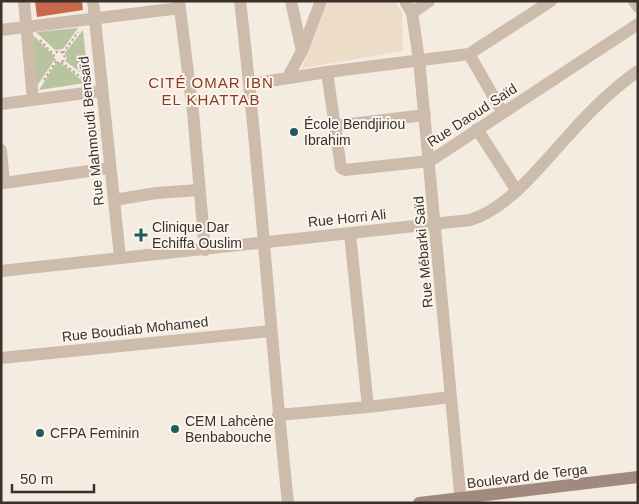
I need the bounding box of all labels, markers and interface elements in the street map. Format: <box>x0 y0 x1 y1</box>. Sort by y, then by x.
street label: Rue Mahmoudi Bensaïd <box>75 55 107 207</box>
district label: CITÉ OMAR IBN EL KHATTAB <box>148 74 274 108</box>
street label: Rue Daoud Saïd <box>424 80 520 150</box>
place label: École Bendjiriou Ibrahim <box>304 116 405 148</box>
marker: École Bendjiriou Ibrahim <box>288 126 300 138</box>
street label: Rue Mébarki Saïd <box>410 195 436 309</box>
street label: Rue Horri Ali <box>307 206 387 230</box>
place label: Clinique Dar Echiffa Ouslim <box>152 219 242 251</box>
marker: Clinique Dar Echiffa Ouslim <box>134 228 148 242</box>
street label: Rue Boudiab Mohamed <box>61 313 209 345</box>
place label: CEM Lahcène Benbabouche <box>185 413 274 445</box>
marker: CEM Lahcène Benbabouche <box>169 423 181 435</box>
place label: CFPA Feminin <box>50 425 139 441</box>
marker: CFPA Feminin <box>34 427 46 439</box>
street label: Boulevard de Terga <box>466 461 588 491</box>
scale bar <box>12 462 95 494</box>
text: 50 m <box>20 470 53 487</box>

